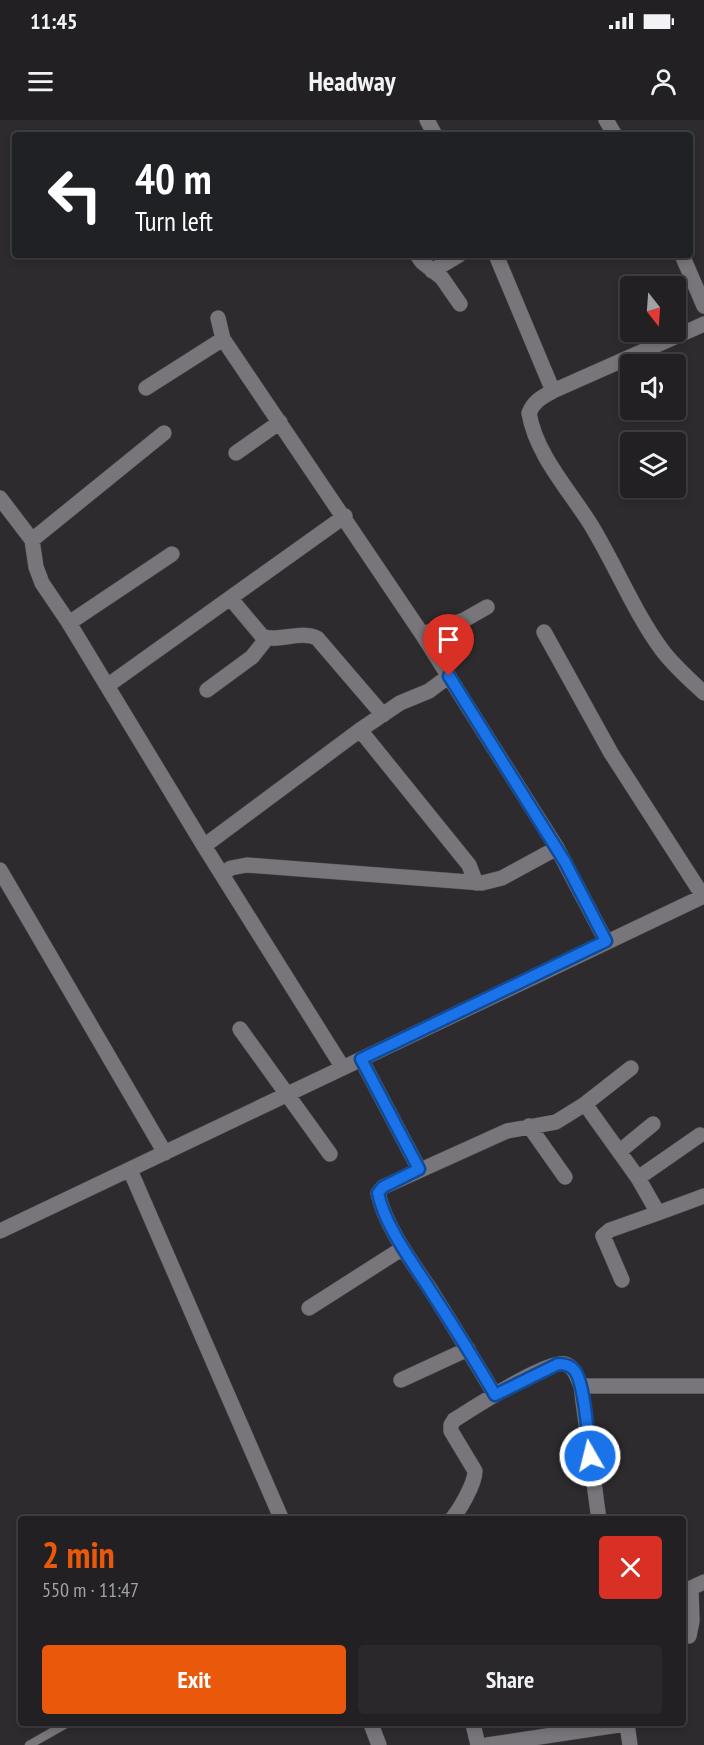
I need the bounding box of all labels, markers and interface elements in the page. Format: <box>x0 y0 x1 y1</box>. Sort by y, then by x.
text: 11:45 <box>30 7 78 35</box>
text: Headway <box>308 64 396 98</box>
icon: menu <box>24 65 57 98</box>
icon: person <box>647 65 680 98</box>
text: 40 m <box>135 151 212 206</box>
icon: left <box>36 156 114 234</box>
text: Turn left <box>135 204 213 238</box>
north arrow <box>620 276 686 342</box>
map controls <box>620 276 686 498</box>
button: sound <box>620 354 686 420</box>
button: layers <box>620 432 686 498</box>
pin <box>423 614 474 676</box>
icon: arrive <box>432 623 465 656</box>
position arrow <box>558 1424 622 1488</box>
text: 2 min <box>42 1531 115 1578</box>
button: close <box>599 1536 662 1599</box>
text: 550 m · 11:47 <box>42 1577 139 1603</box>
button: Exit <box>42 1645 346 1714</box>
button: Share <box>358 1645 662 1714</box>

